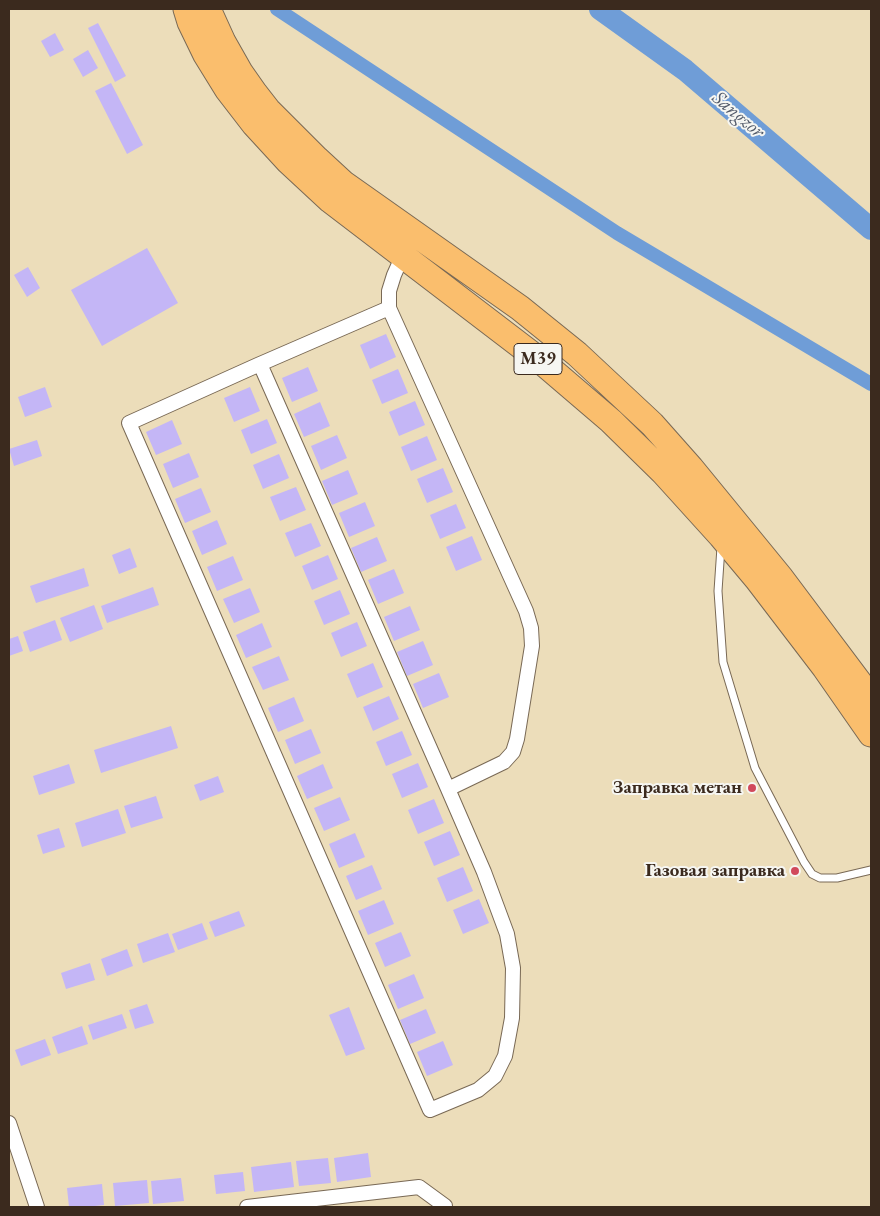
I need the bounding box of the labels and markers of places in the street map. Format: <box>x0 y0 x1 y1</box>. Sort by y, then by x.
place label: Заправка метан <box>613 777 742 799</box>
marker: Заправка метан <box>746 782 758 794</box>
place label: Газовая заправка <box>645 860 785 882</box>
marker: Газовая заправка <box>789 865 801 877</box>

